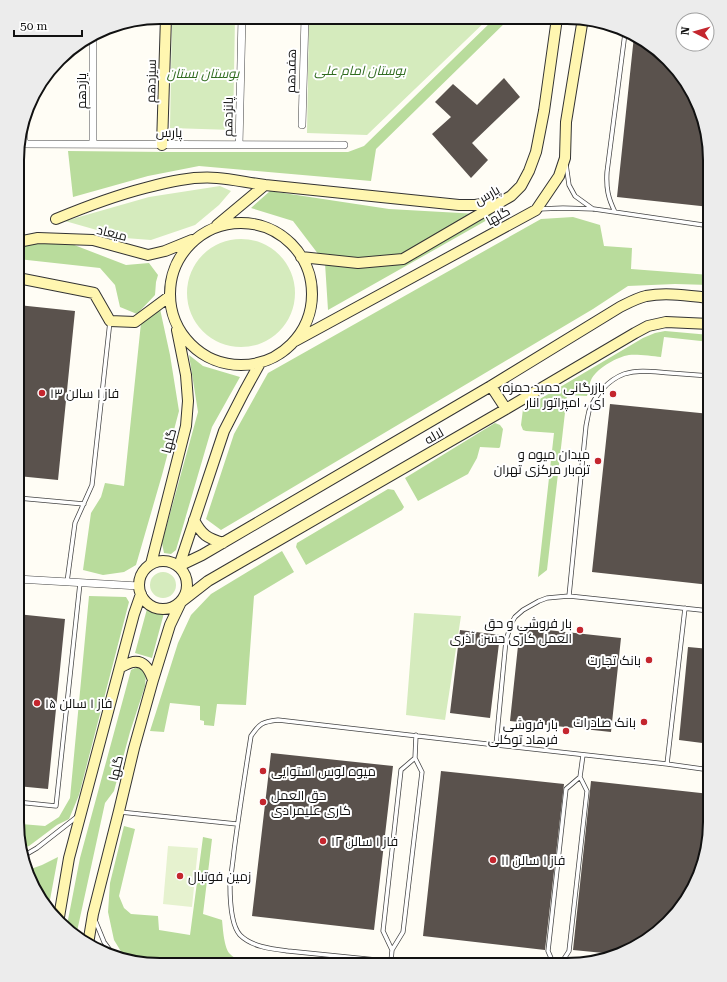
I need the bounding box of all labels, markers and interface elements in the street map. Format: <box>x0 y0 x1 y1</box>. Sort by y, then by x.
scale bar <box>14 12 82 38</box>
north arrow <box>675 12 715 52</box>
text: 50 m <box>20 19 47 33</box>
text: N <box>679 26 693 36</box>
street label: هفدهم <box>283 49 301 93</box>
street label: سیزدهم <box>143 59 161 103</box>
park label: بوستان امام علی <box>314 63 407 80</box>
park label: بوستان بستان <box>167 66 241 82</box>
street label: یازدهم <box>74 73 91 109</box>
street label: پانزدهم <box>220 96 238 137</box>
street label: پارس <box>156 125 183 142</box>
street label: پارس <box>472 182 504 210</box>
street label: گلها <box>483 203 513 229</box>
street label: میعاد <box>95 222 129 244</box>
place label: بازرگانی حمید حمزه ای ، امپراتور انار <box>502 380 605 412</box>
place label: فاز ۱ سالن ۱۳ <box>50 386 119 401</box>
marker: فاز ۱ سالن ۱۳ <box>37 388 47 398</box>
marker: بازرگانی حمید حمزه ای ، امپراتور انار <box>608 389 618 399</box>
street label: لاله <box>422 425 446 447</box>
street label: گلها <box>159 427 179 455</box>
place label: میدان میوه و تره‌بار مرکزی تهران <box>494 447 591 477</box>
marker: میدان میوه و تره‌بار مرکزی تهران <box>593 456 603 466</box>
place label: بار فروشی و حق العمل کاری حسن آذری <box>450 616 572 646</box>
marker: بار فروشی و حق العمل کاری حسن آذری <box>575 625 585 635</box>
place label: بانک تجارت <box>587 653 641 668</box>
marker: بانک تجارت <box>644 655 654 665</box>
place label: فاز ۱ سالن ۱۵ <box>45 696 112 711</box>
marker: فاز ۱ سالن ۱۵ <box>32 698 42 708</box>
place label: بانک صادرات <box>573 715 636 730</box>
place label: بار فروشی فرهاد توکلی <box>488 717 558 747</box>
marker: بانک صادرات <box>639 717 649 727</box>
marker: بار فروشی فرهاد توکلی <box>561 726 571 736</box>
street label: گلها <box>106 754 126 782</box>
place label: میوه لوس استوایی <box>271 764 376 779</box>
marker: میوه لوس استوایی <box>258 766 268 776</box>
place label: حق العمل کاری علیمرادی <box>271 788 351 818</box>
marker: حق العمل کاری علیمرادی <box>258 797 268 807</box>
place label: فاز ۱ سالن ۱۲ <box>331 834 398 849</box>
marker: فاز ۱ سالن ۱۲ <box>318 836 328 846</box>
place label: فاز ۱ سالن ۱۱ <box>501 853 565 868</box>
marker: فاز ۱ سالن ۱۱ <box>488 855 498 865</box>
place label: زمین فوتبال <box>188 869 251 885</box>
marker: زمین فوتبال <box>175 871 185 881</box>

